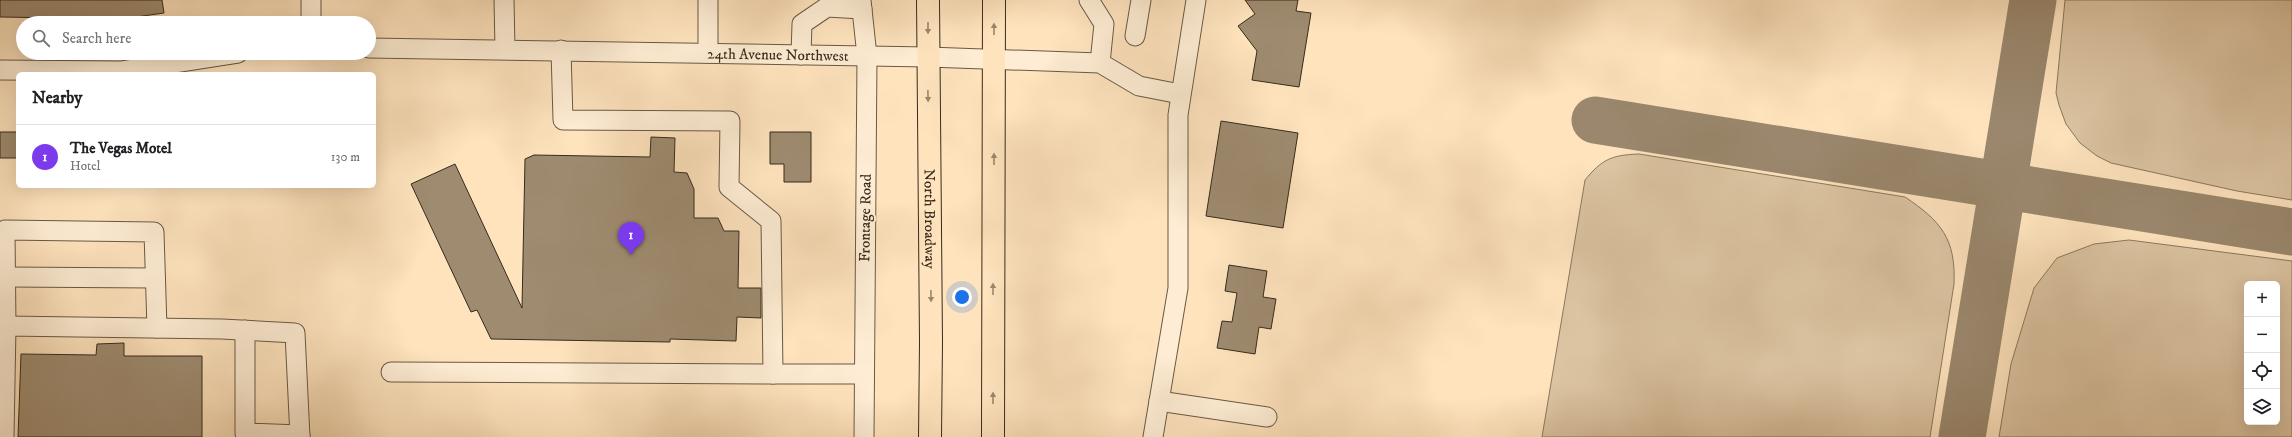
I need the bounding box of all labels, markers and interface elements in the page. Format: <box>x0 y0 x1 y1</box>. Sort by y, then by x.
search box <box>16 16 376 60</box>
one-way arrow <box>925 22 931 35</box>
one-way arrow <box>991 22 997 35</box>
icon: search <box>30 27 52 49</box>
text: Search here <box>62 29 131 48</box>
street label: 24th Avenue Northwest <box>707 44 849 66</box>
text: Nearby <box>32 87 82 109</box>
one-way arrow <box>925 90 931 103</box>
text: The Vegas Motel <box>70 139 172 158</box>
text: 1 <box>43 149 47 165</box>
text: 130 m <box>331 149 360 165</box>
one-way arrow <box>991 152 997 165</box>
text: Hotel <box>70 158 101 174</box>
street label: North Broadway <box>919 169 939 270</box>
street label: Frontage Road <box>855 173 876 262</box>
pin: 1 <box>618 222 644 255</box>
map controls <box>2244 281 2280 425</box>
button: + <box>2244 281 2280 317</box>
one-way arrow <box>990 282 996 295</box>
your location <box>952 287 972 307</box>
one-way arrow <box>928 290 934 303</box>
button: − <box>2244 317 2280 353</box>
button: locate <box>2244 353 2280 389</box>
button: layers <box>2244 389 2280 425</box>
one-way arrow <box>990 391 996 404</box>

